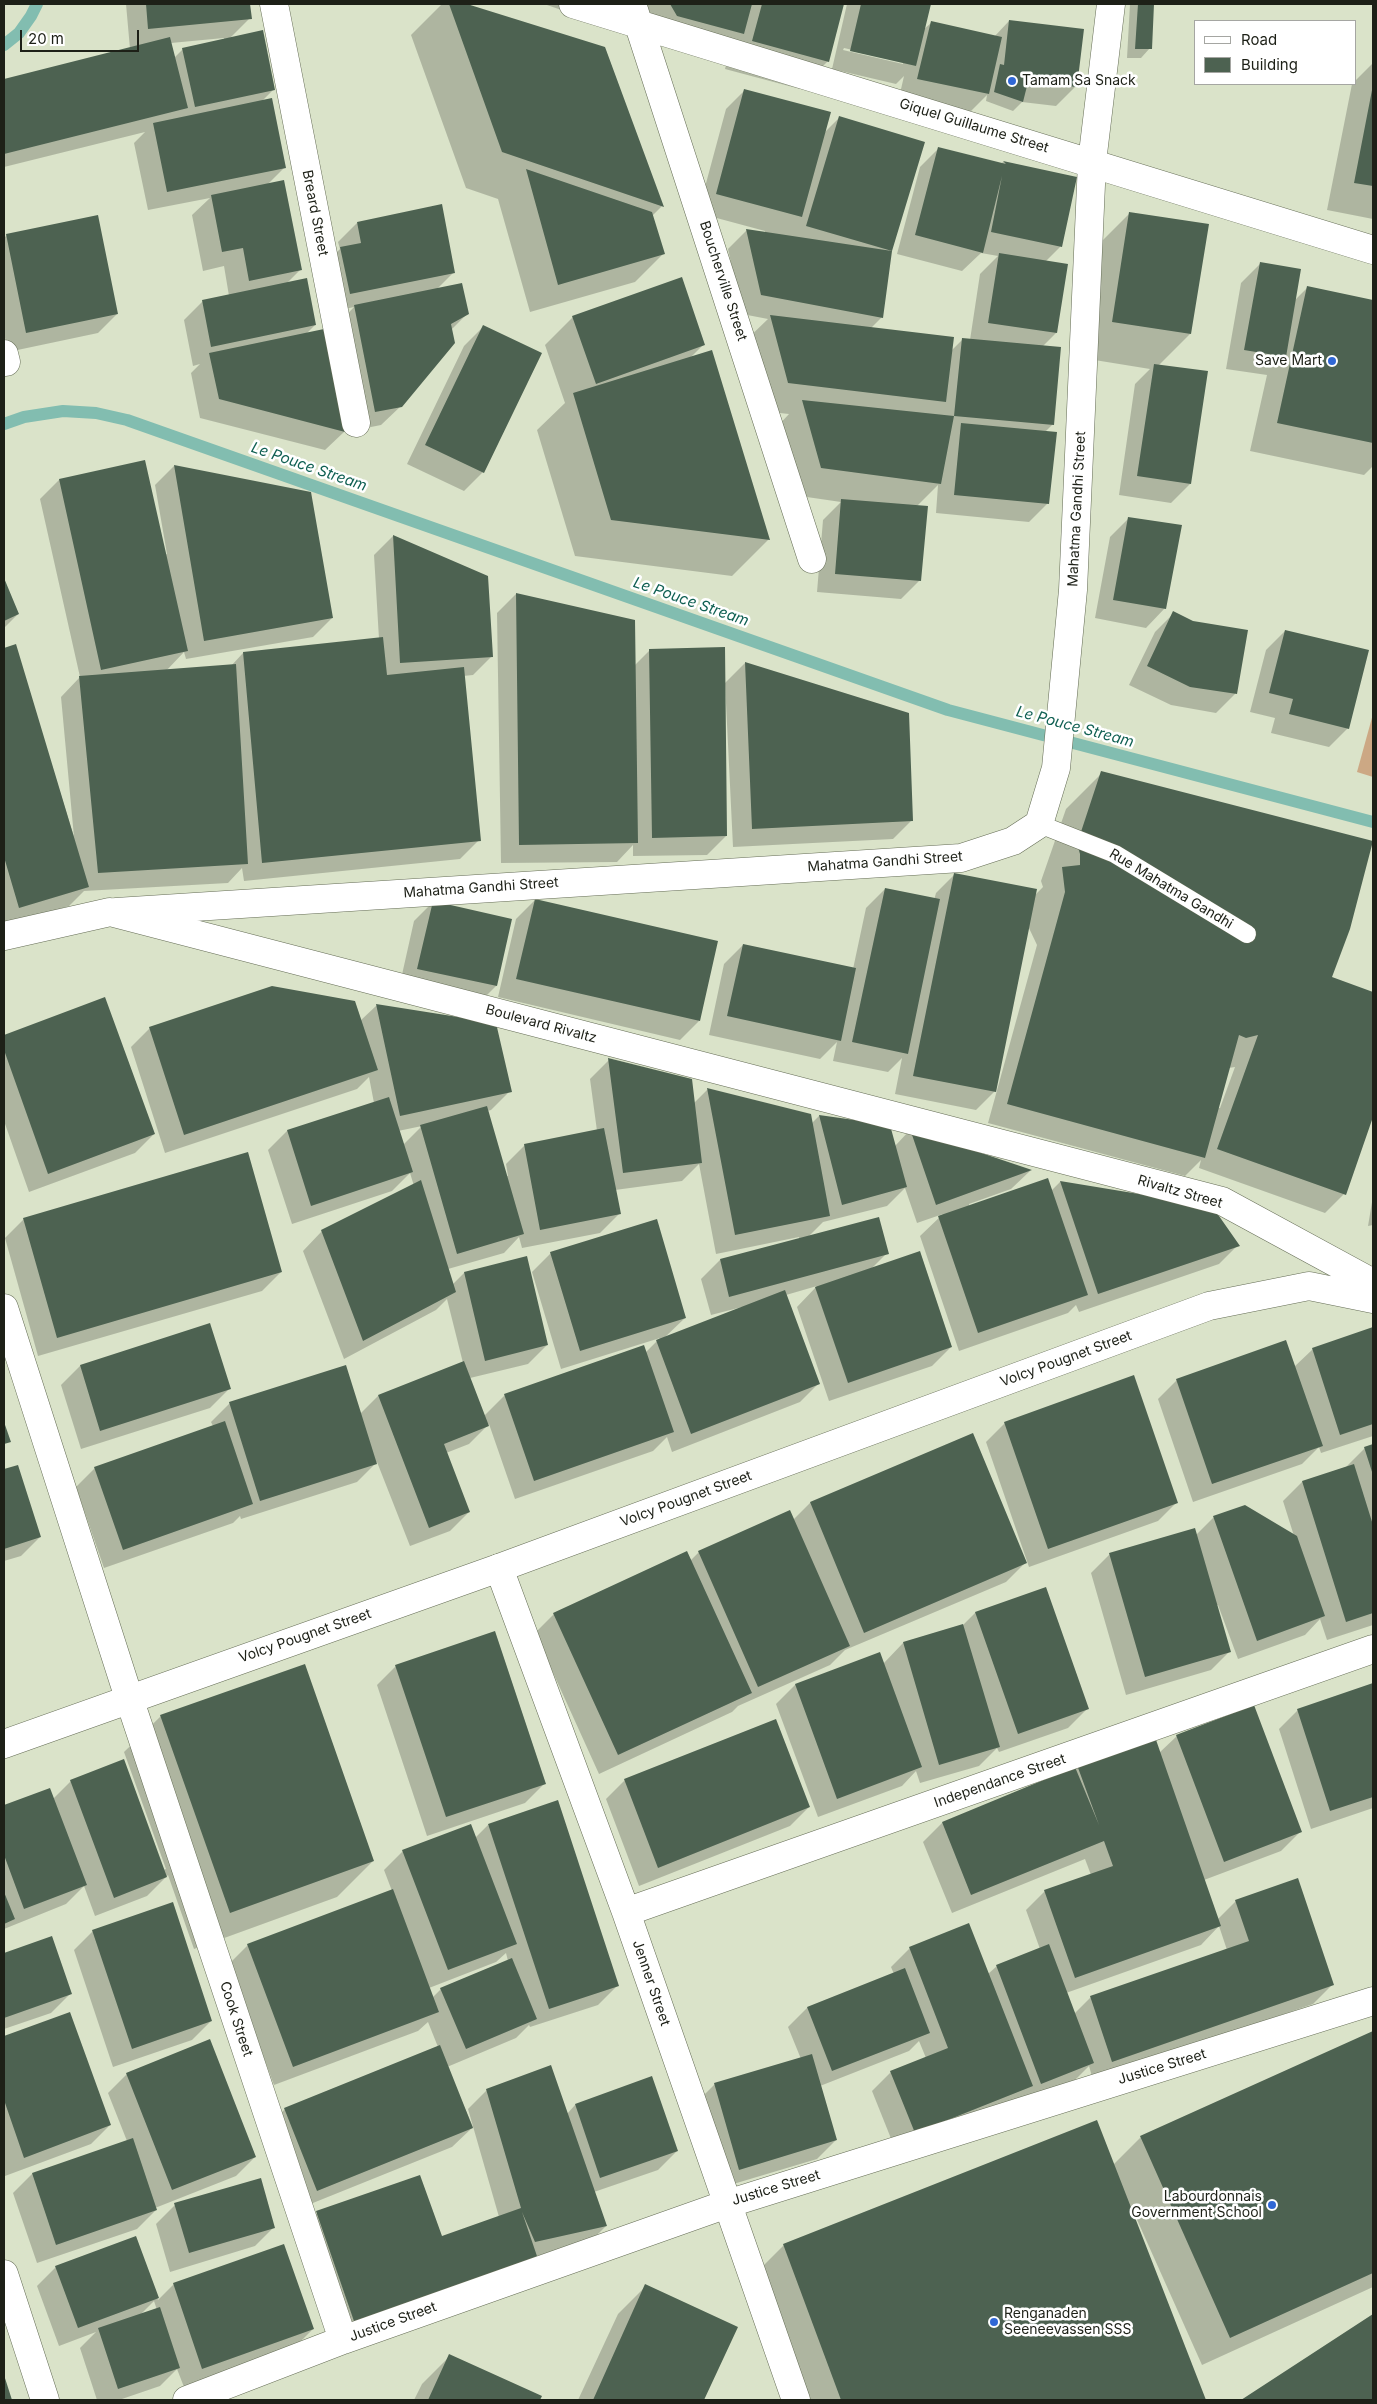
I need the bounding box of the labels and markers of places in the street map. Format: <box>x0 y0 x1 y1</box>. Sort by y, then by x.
place label: Tamam Sa Snack <box>1022 73 1136 89</box>
marker: Tamam Sa Snack <box>1006 75 1018 87</box>
place label: Save Mart <box>1255 353 1322 369</box>
marker: Save Mart <box>1326 355 1338 367</box>
place label: Labourdonnais Government School <box>1131 2189 1262 2222</box>
marker: Labourdonnais Government School <box>1266 2199 1278 2211</box>
place label: Renganaden Seeneevassen SSS <box>1004 2306 1131 2338</box>
marker: Renganaden Seeneevassen SSS <box>988 2316 1000 2328</box>

